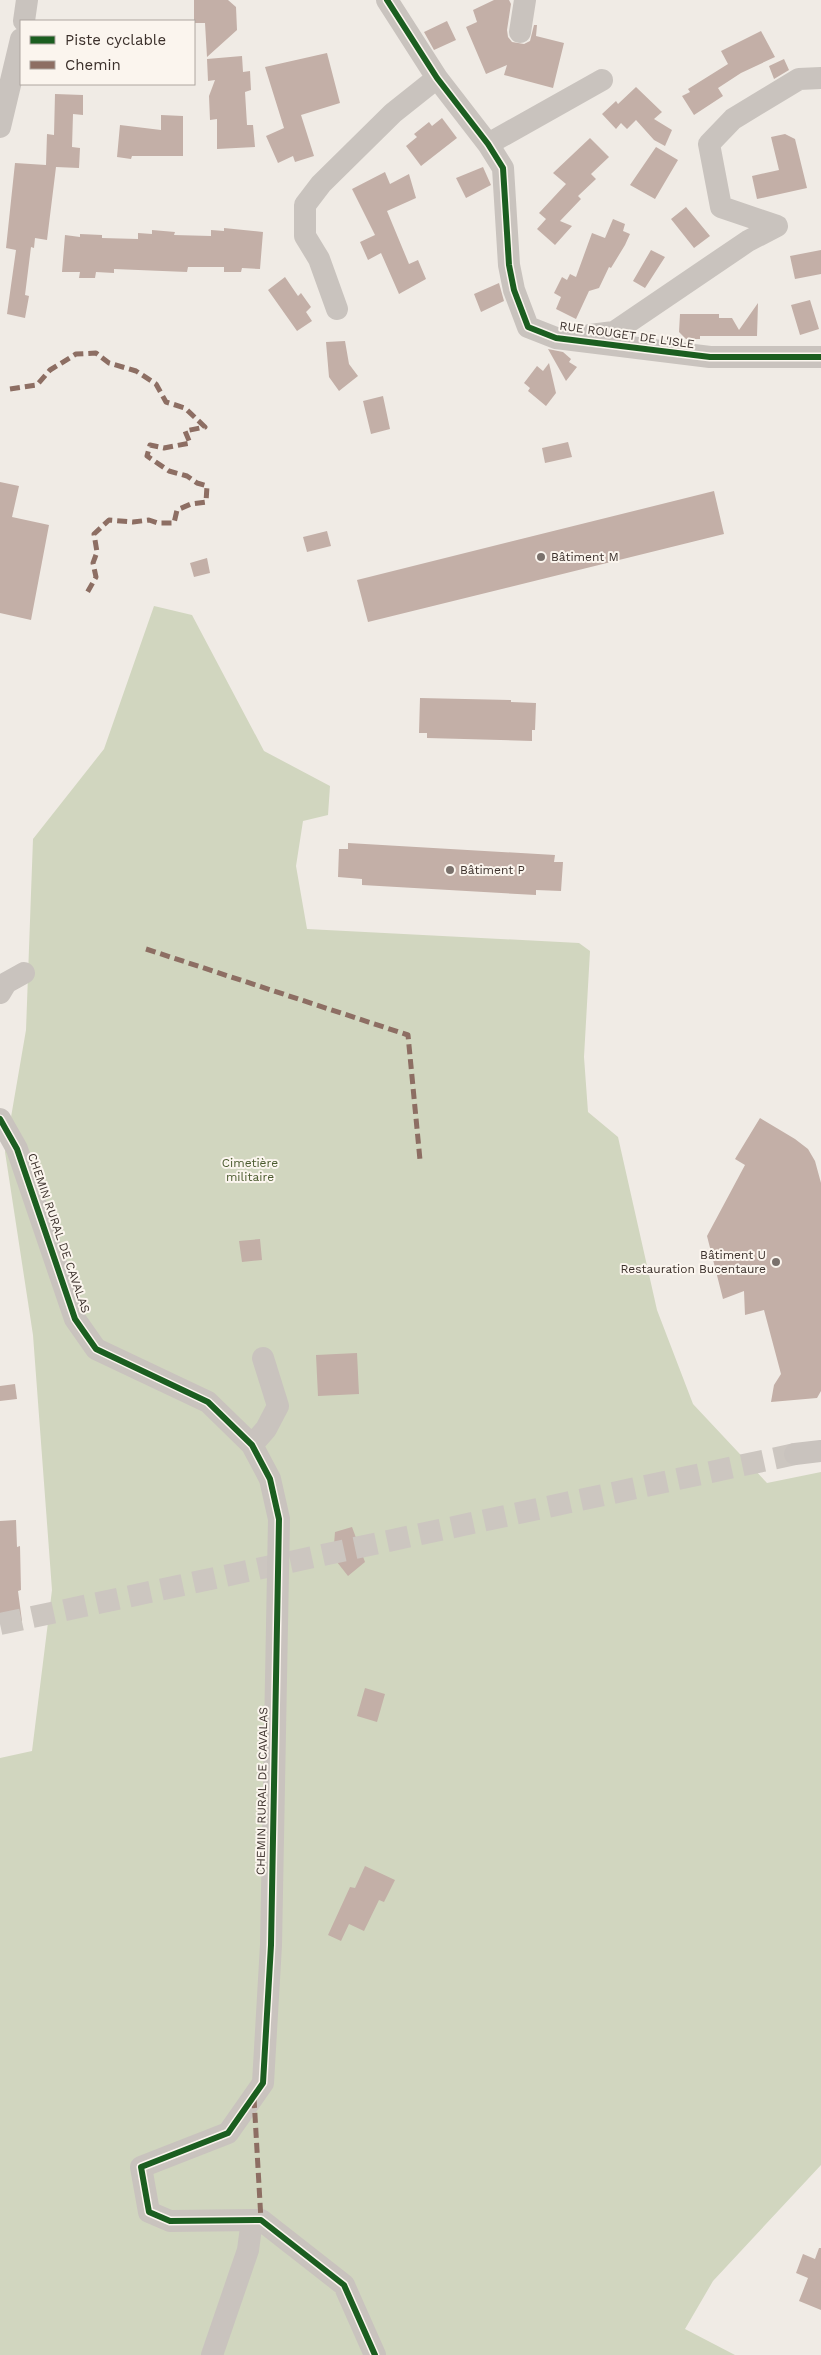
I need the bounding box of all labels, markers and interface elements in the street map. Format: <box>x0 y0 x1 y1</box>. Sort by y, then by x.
legend <box>20 20 195 85</box>
text: Piste cyclable <box>65 31 166 49</box>
text: Chemin <box>65 56 121 74</box>
street label: RUE ROUGET DE L'ISLE <box>559 319 696 351</box>
place label: Bâtiment M <box>551 550 619 564</box>
marker: Bâtiment M <box>535 551 547 563</box>
place label: Bâtiment P <box>460 863 525 877</box>
marker: Bâtiment P <box>444 864 456 876</box>
street label: CHEMIN RURAL DE CAVALAS <box>25 1151 93 1315</box>
park label: Cimetière militaire <box>222 1156 278 1184</box>
place label: Bâtiment U Restauration Bucentaure <box>620 1248 766 1276</box>
marker: Bâtiment U Restauration Bucentaure <box>770 1256 782 1268</box>
street label: CHEMIN RURAL DE CAVALAS <box>254 1707 270 1875</box>

